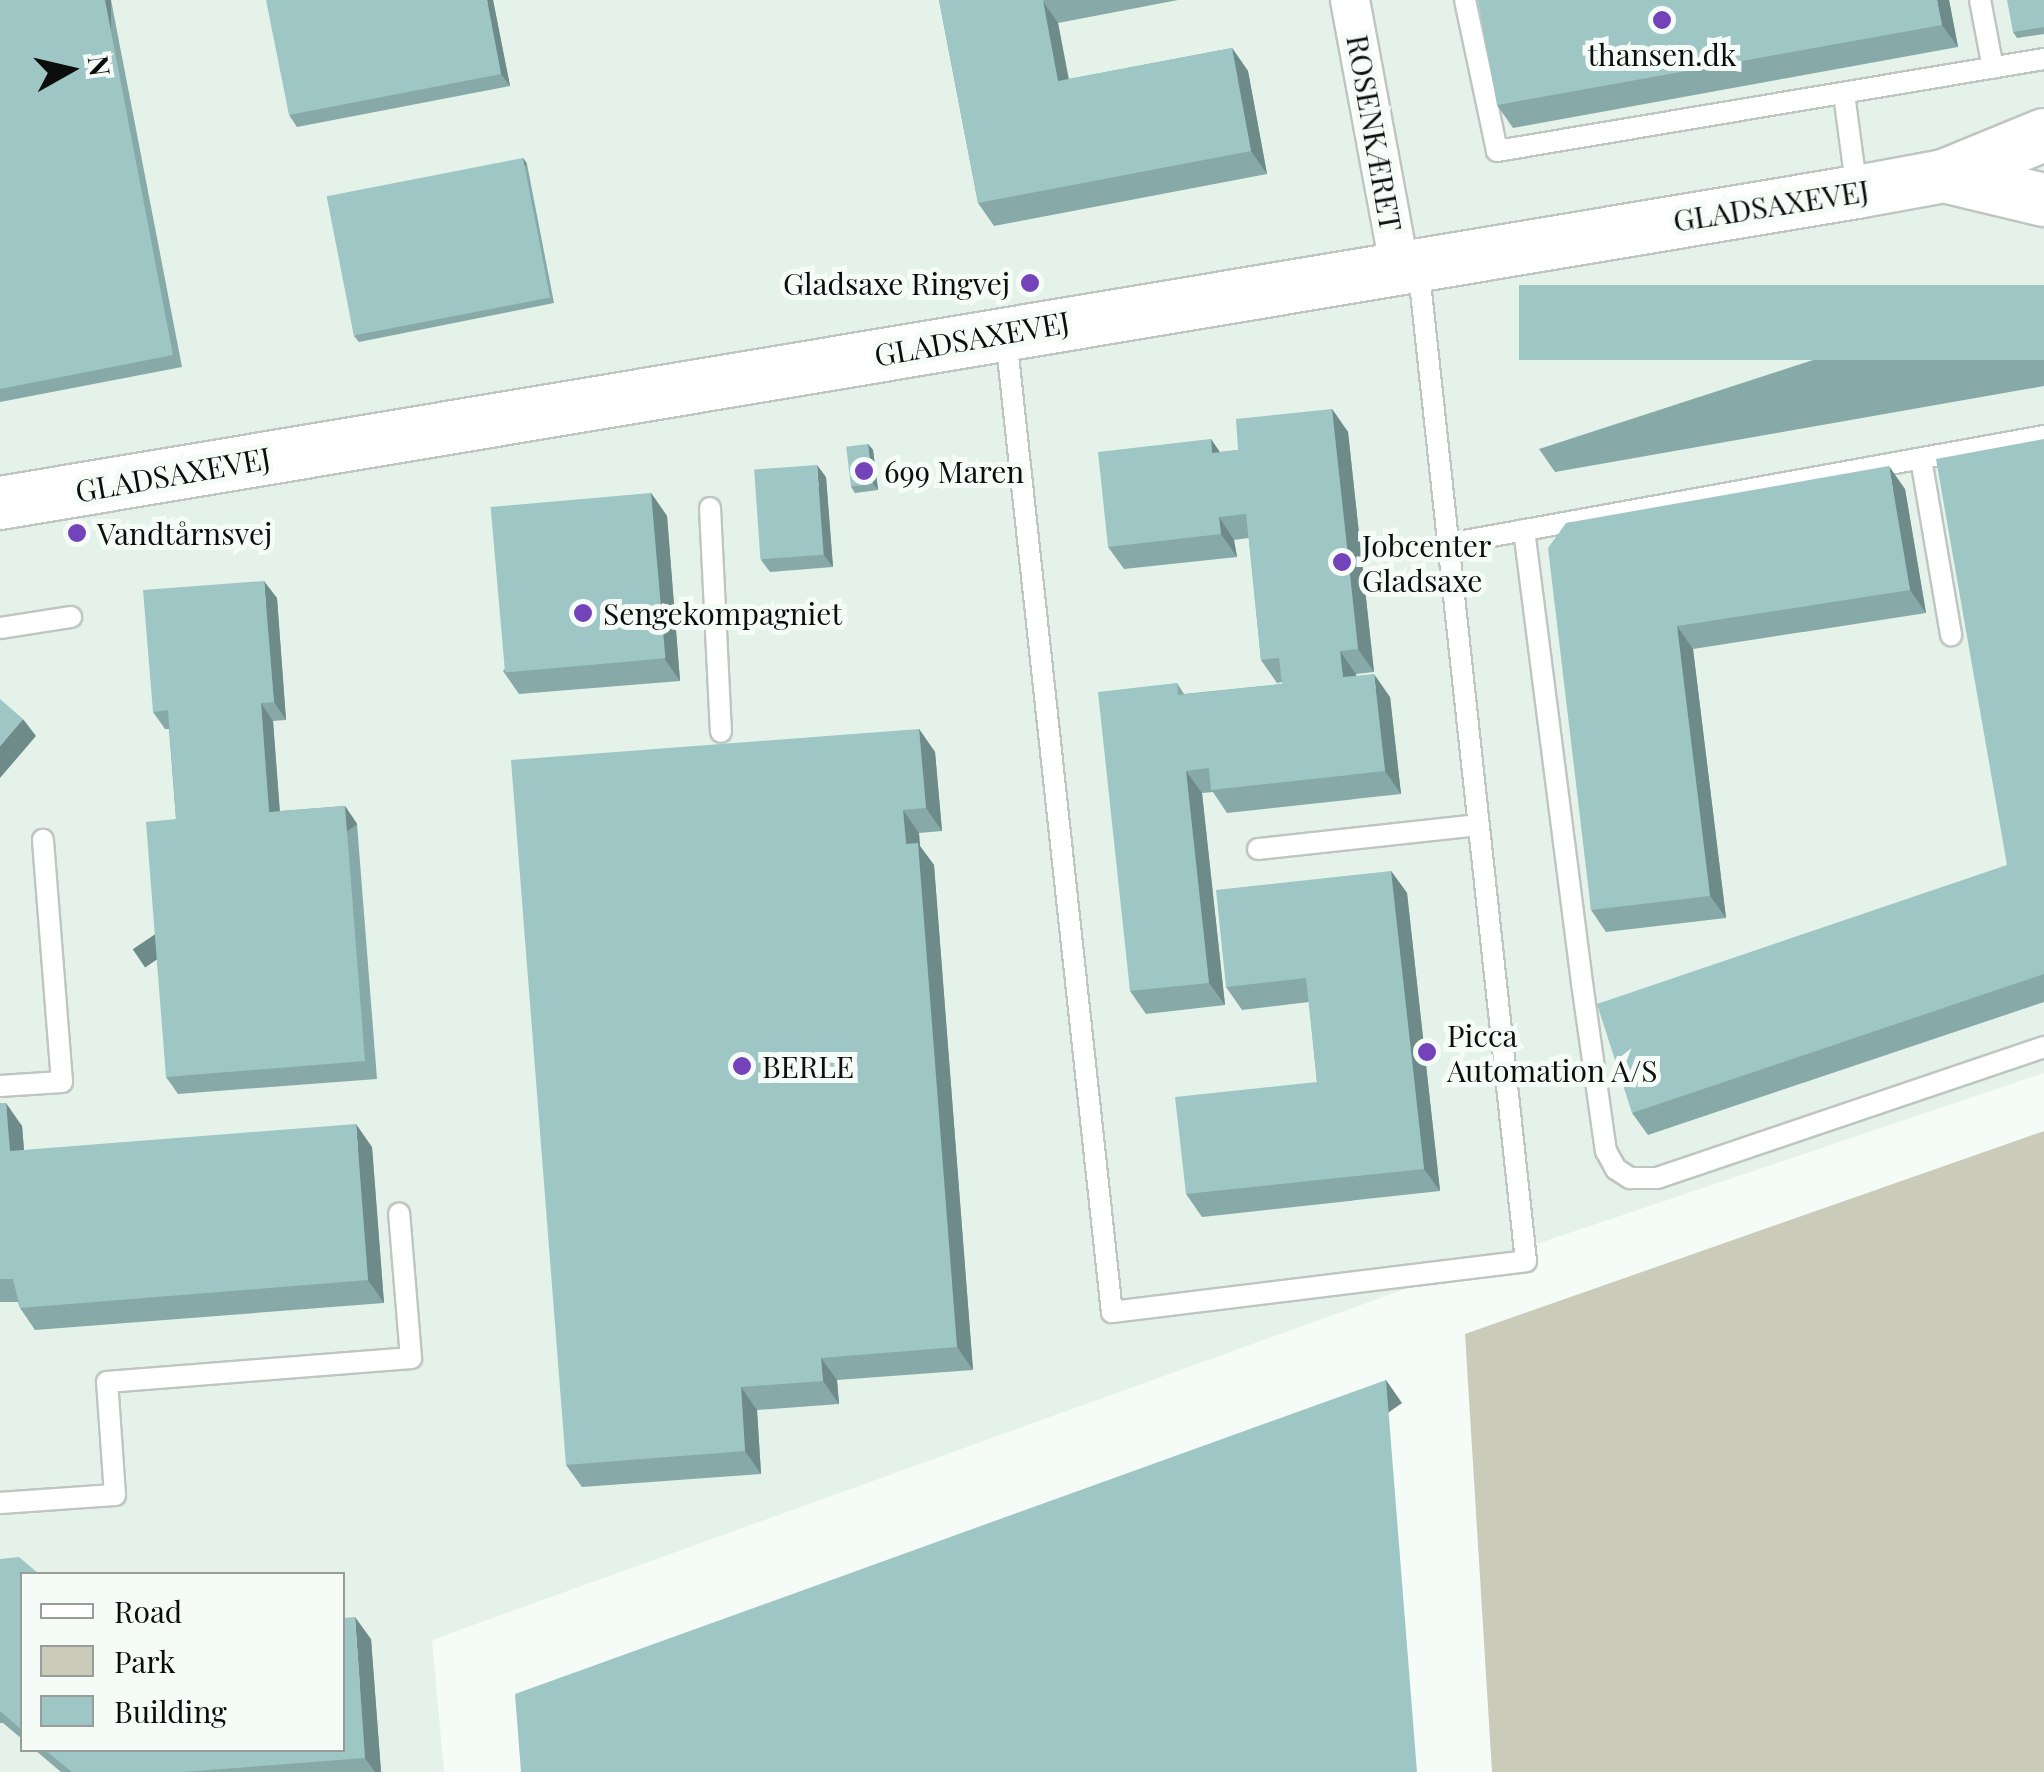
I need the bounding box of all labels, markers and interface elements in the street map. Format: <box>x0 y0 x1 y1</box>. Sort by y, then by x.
marker: thansen.dk <box>1651 9 1673 31</box>
north arrow <box>20 20 120 120</box>
street label: ROSENKÆRET <box>1340 32 1410 234</box>
place label: thansen.dk <box>1587 36 1737 72</box>
text: N <box>80 53 120 78</box>
street label: GLADSAXEVEJ <box>1670 172 1872 238</box>
place label: Gladsaxe Ringvej <box>783 265 1010 301</box>
marker: Gladsaxe Ringvej <box>1019 272 1041 294</box>
street label: GLADSAXEVEJ <box>871 303 1073 373</box>
street label: GLADSAXEVEJ <box>72 439 274 509</box>
place label: 699 Maren <box>884 453 1024 489</box>
marker: 699 Maren <box>853 460 875 482</box>
place label: Vandtårnsvej <box>97 515 272 551</box>
marker: Vandtårnsvej <box>66 522 88 544</box>
place label: Jobcenter Gladsaxe <box>1362 527 1491 598</box>
marker: Jobcenter Gladsaxe <box>1331 551 1353 573</box>
place label: Sengekompagniet <box>603 595 842 631</box>
marker: Sengekompagniet <box>572 602 594 624</box>
place label: Picca Automation A/S <box>1447 1017 1659 1088</box>
marker: Picca Automation A/S <box>1416 1041 1438 1063</box>
place label: BERLE <box>762 1048 854 1084</box>
marker: BERLE <box>731 1055 753 1077</box>
legend <box>20 1572 345 1752</box>
text: Road <box>114 1591 182 1631</box>
text: Park <box>114 1641 176 1681</box>
text: Building <box>114 1691 227 1731</box>

